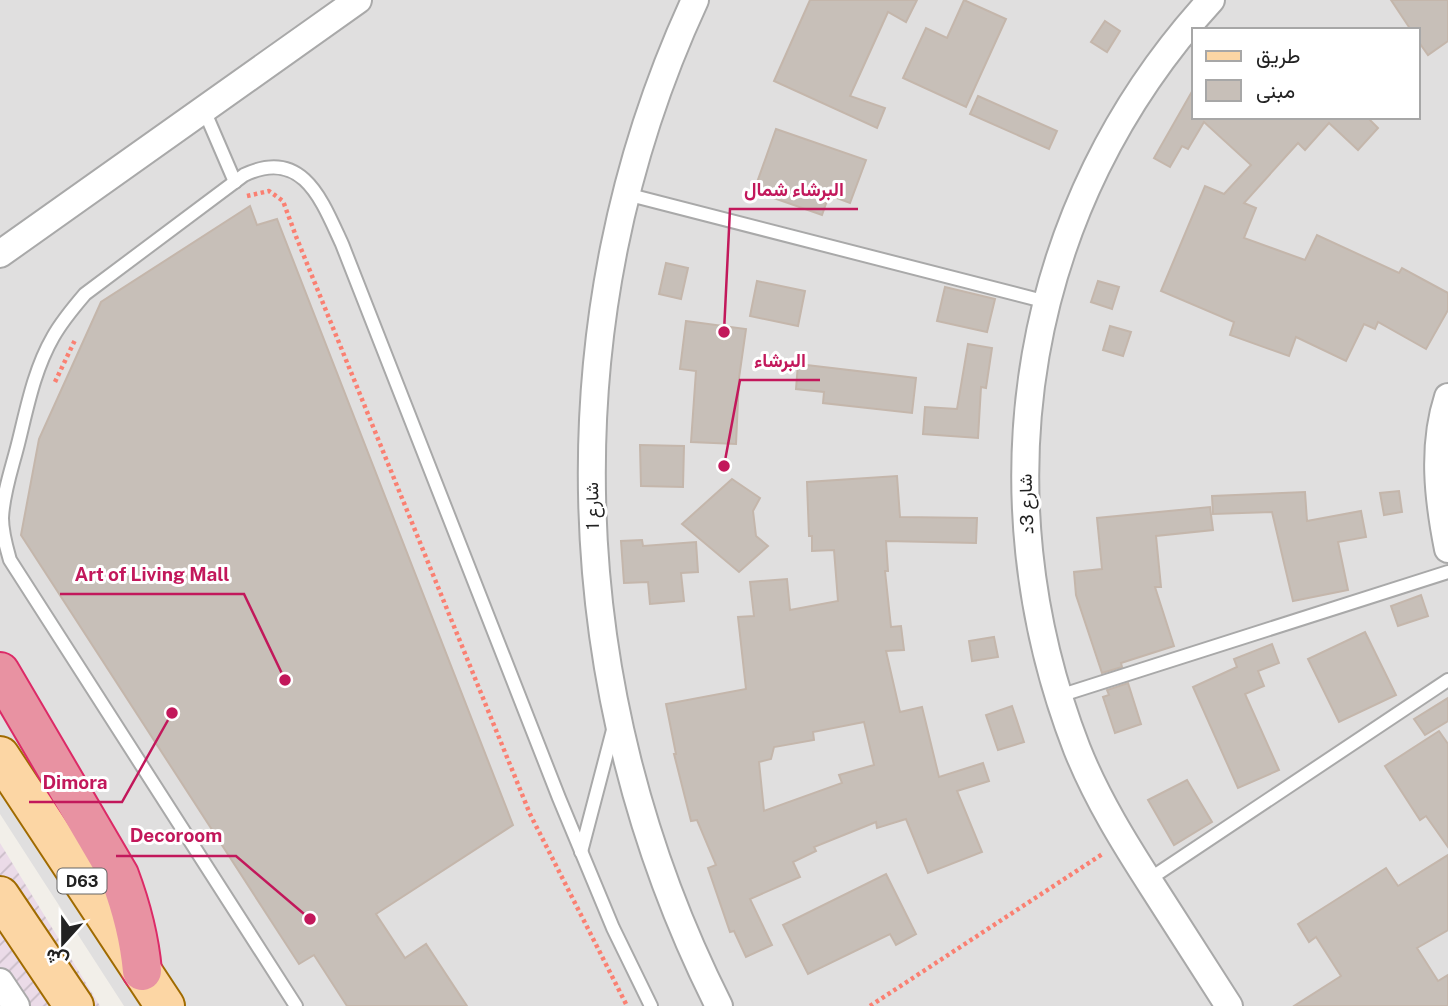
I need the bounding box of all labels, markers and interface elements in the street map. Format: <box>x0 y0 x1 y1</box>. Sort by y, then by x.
legend <box>1192 28 1420 119</box>
text: طريق <box>1256 43 1301 69</box>
text: مبنى <box>1256 78 1295 103</box>
callout: البرشاء شمال <box>730 169 858 209</box>
text: البرشاء شمال <box>744 178 844 202</box>
callout: البرشاء <box>740 340 820 380</box>
text: البرشاء <box>754 349 806 373</box>
street label: شارع 3د <box>1014 473 1040 535</box>
street label: شارع 1 <box>581 482 605 530</box>
callout: Art of Living Mall <box>60 554 244 594</box>
text: Art of Living Mall <box>74 563 230 585</box>
callout: Dimora <box>29 762 122 802</box>
text: Dimora <box>42 771 108 793</box>
callout: Decoroom <box>116 816 236 856</box>
text: Decoroom <box>130 824 222 846</box>
road number: D63 <box>57 868 106 894</box>
north arrow <box>28 908 98 978</box>
text: ش <box>42 944 72 973</box>

